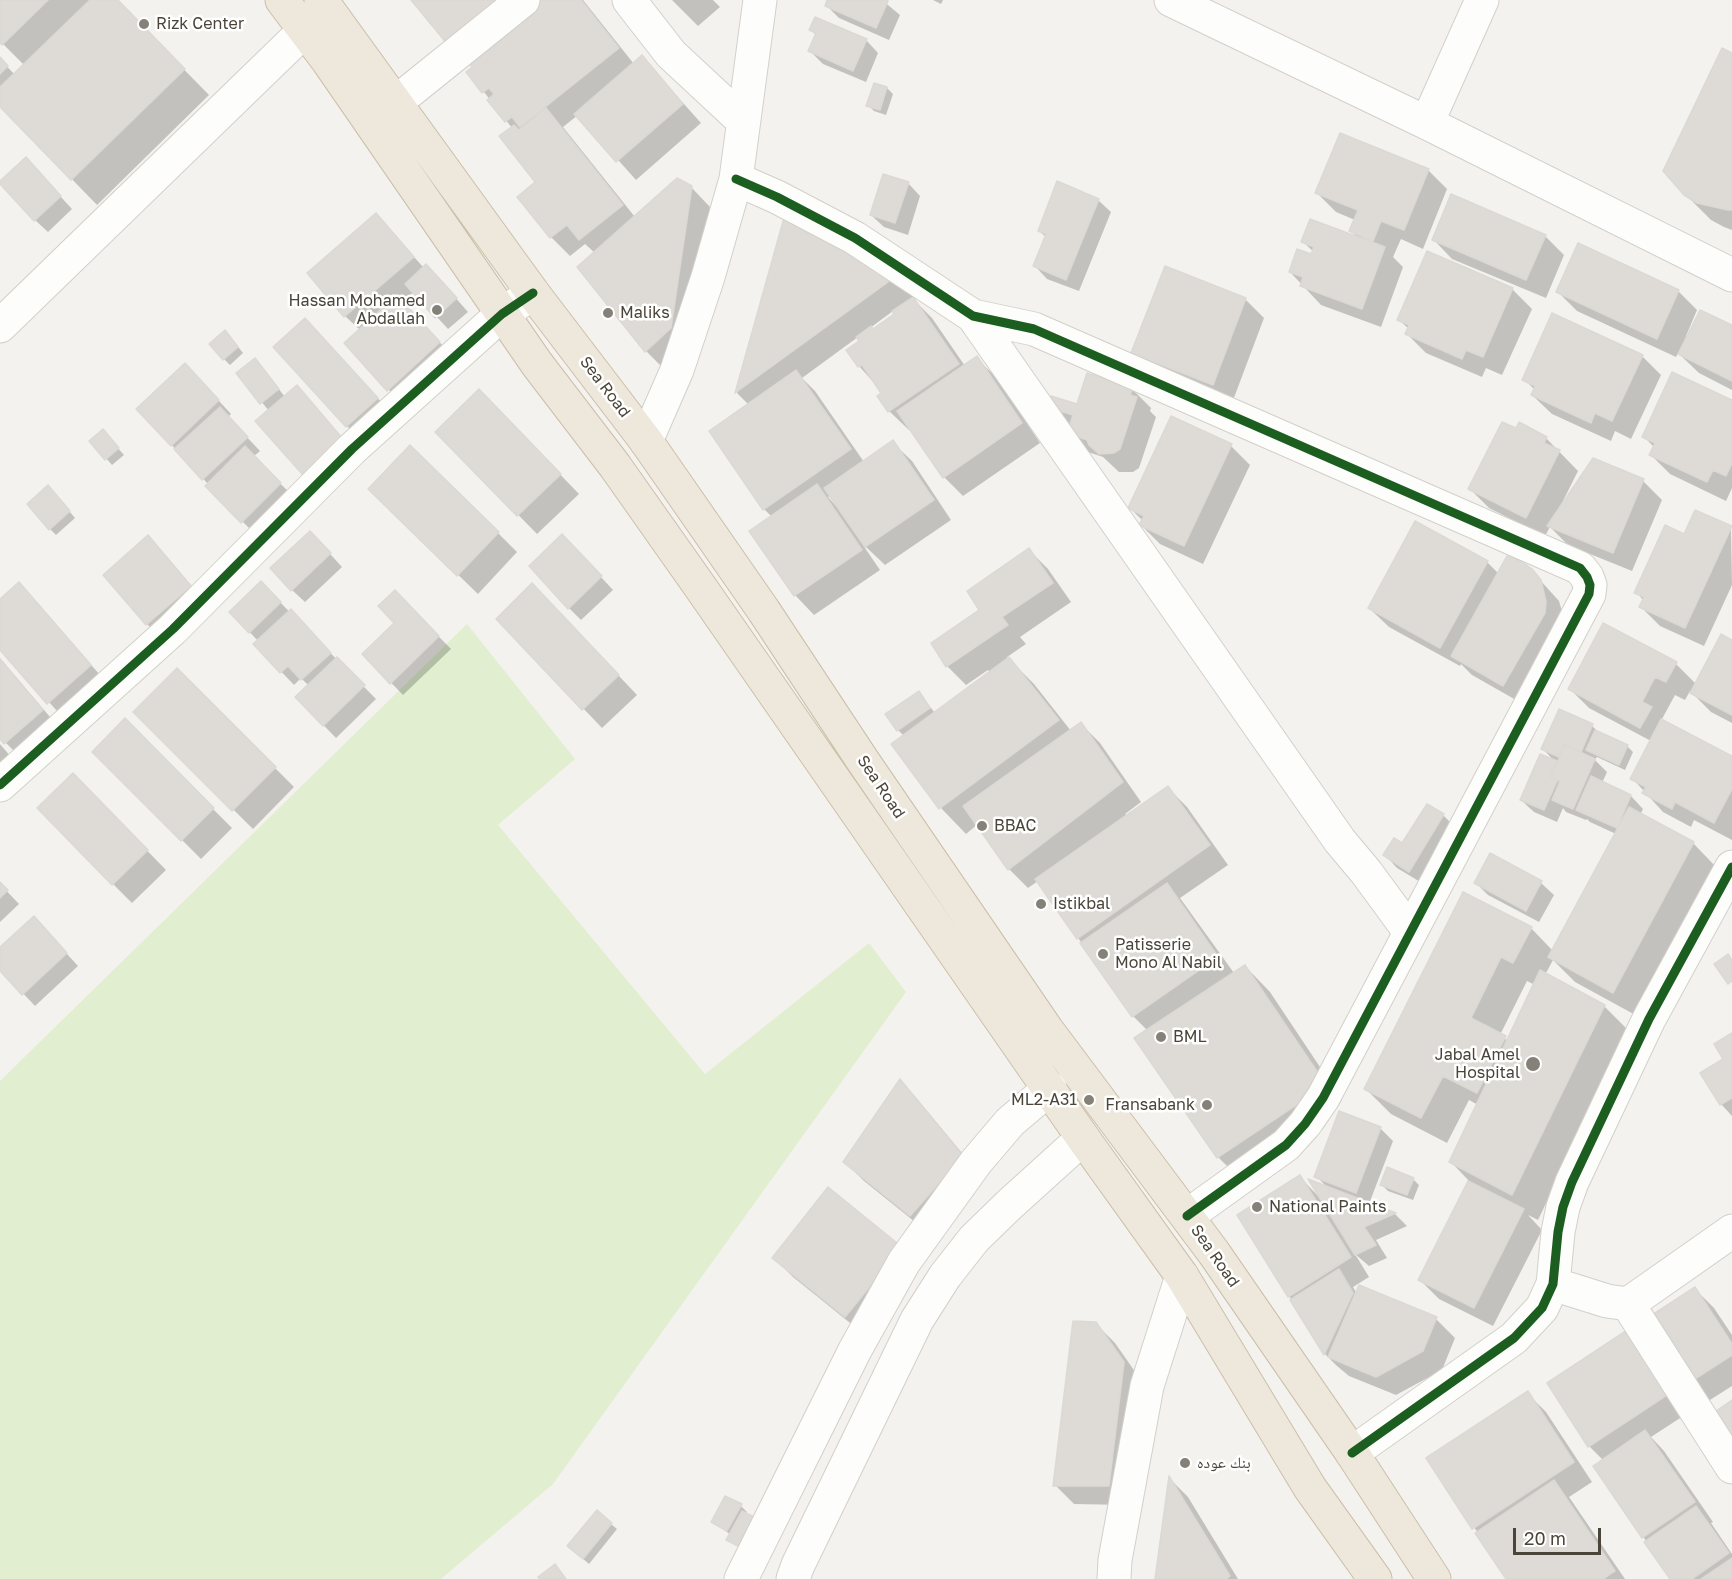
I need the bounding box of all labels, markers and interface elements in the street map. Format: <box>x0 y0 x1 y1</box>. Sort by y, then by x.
place label: Rizk Center <box>156 14 244 34</box>
marker: Rizk Center <box>137 17 151 31</box>
place label: Hassan Mohamed Abdallah <box>288 291 425 329</box>
marker: Hassan Mohamed Abdallah <box>430 303 444 317</box>
place label: Maliks <box>620 303 670 323</box>
marker: Maliks <box>601 306 615 320</box>
street label: Sea Road <box>576 353 634 421</box>
street label: Sea Road <box>853 752 909 822</box>
place label: BBAC <box>994 816 1036 836</box>
marker: BBAC <box>975 819 989 833</box>
place label: Istikbal <box>1053 894 1110 914</box>
marker: Istikbal <box>1034 897 1048 911</box>
place label: Patisserie Mono Al Nabil <box>1115 935 1222 973</box>
marker: Patisserie Mono Al Nabil <box>1096 947 1110 961</box>
place label: BML <box>1173 1027 1207 1047</box>
marker: BML <box>1154 1030 1168 1044</box>
place label: Jabal Amel Hospital <box>1435 1045 1520 1083</box>
marker: Jabal Amel Hospital <box>1524 1055 1542 1073</box>
place label: ML2-A31 <box>1011 1090 1077 1110</box>
marker: ML2-A31 <box>1082 1093 1096 1107</box>
place label: Fransabank <box>1105 1095 1195 1115</box>
marker: Fransabank <box>1200 1098 1214 1112</box>
place label: National Paints <box>1269 1197 1387 1217</box>
marker: National Paints <box>1250 1200 1264 1214</box>
street label: Sea Road <box>1187 1221 1243 1291</box>
place label: بنك عوده <box>1197 1453 1251 1473</box>
marker: بنك عوده <box>1178 1456 1192 1470</box>
scale bar <box>1516 1516 1604 1554</box>
text: 20 m <box>1524 1527 1566 1549</box>

